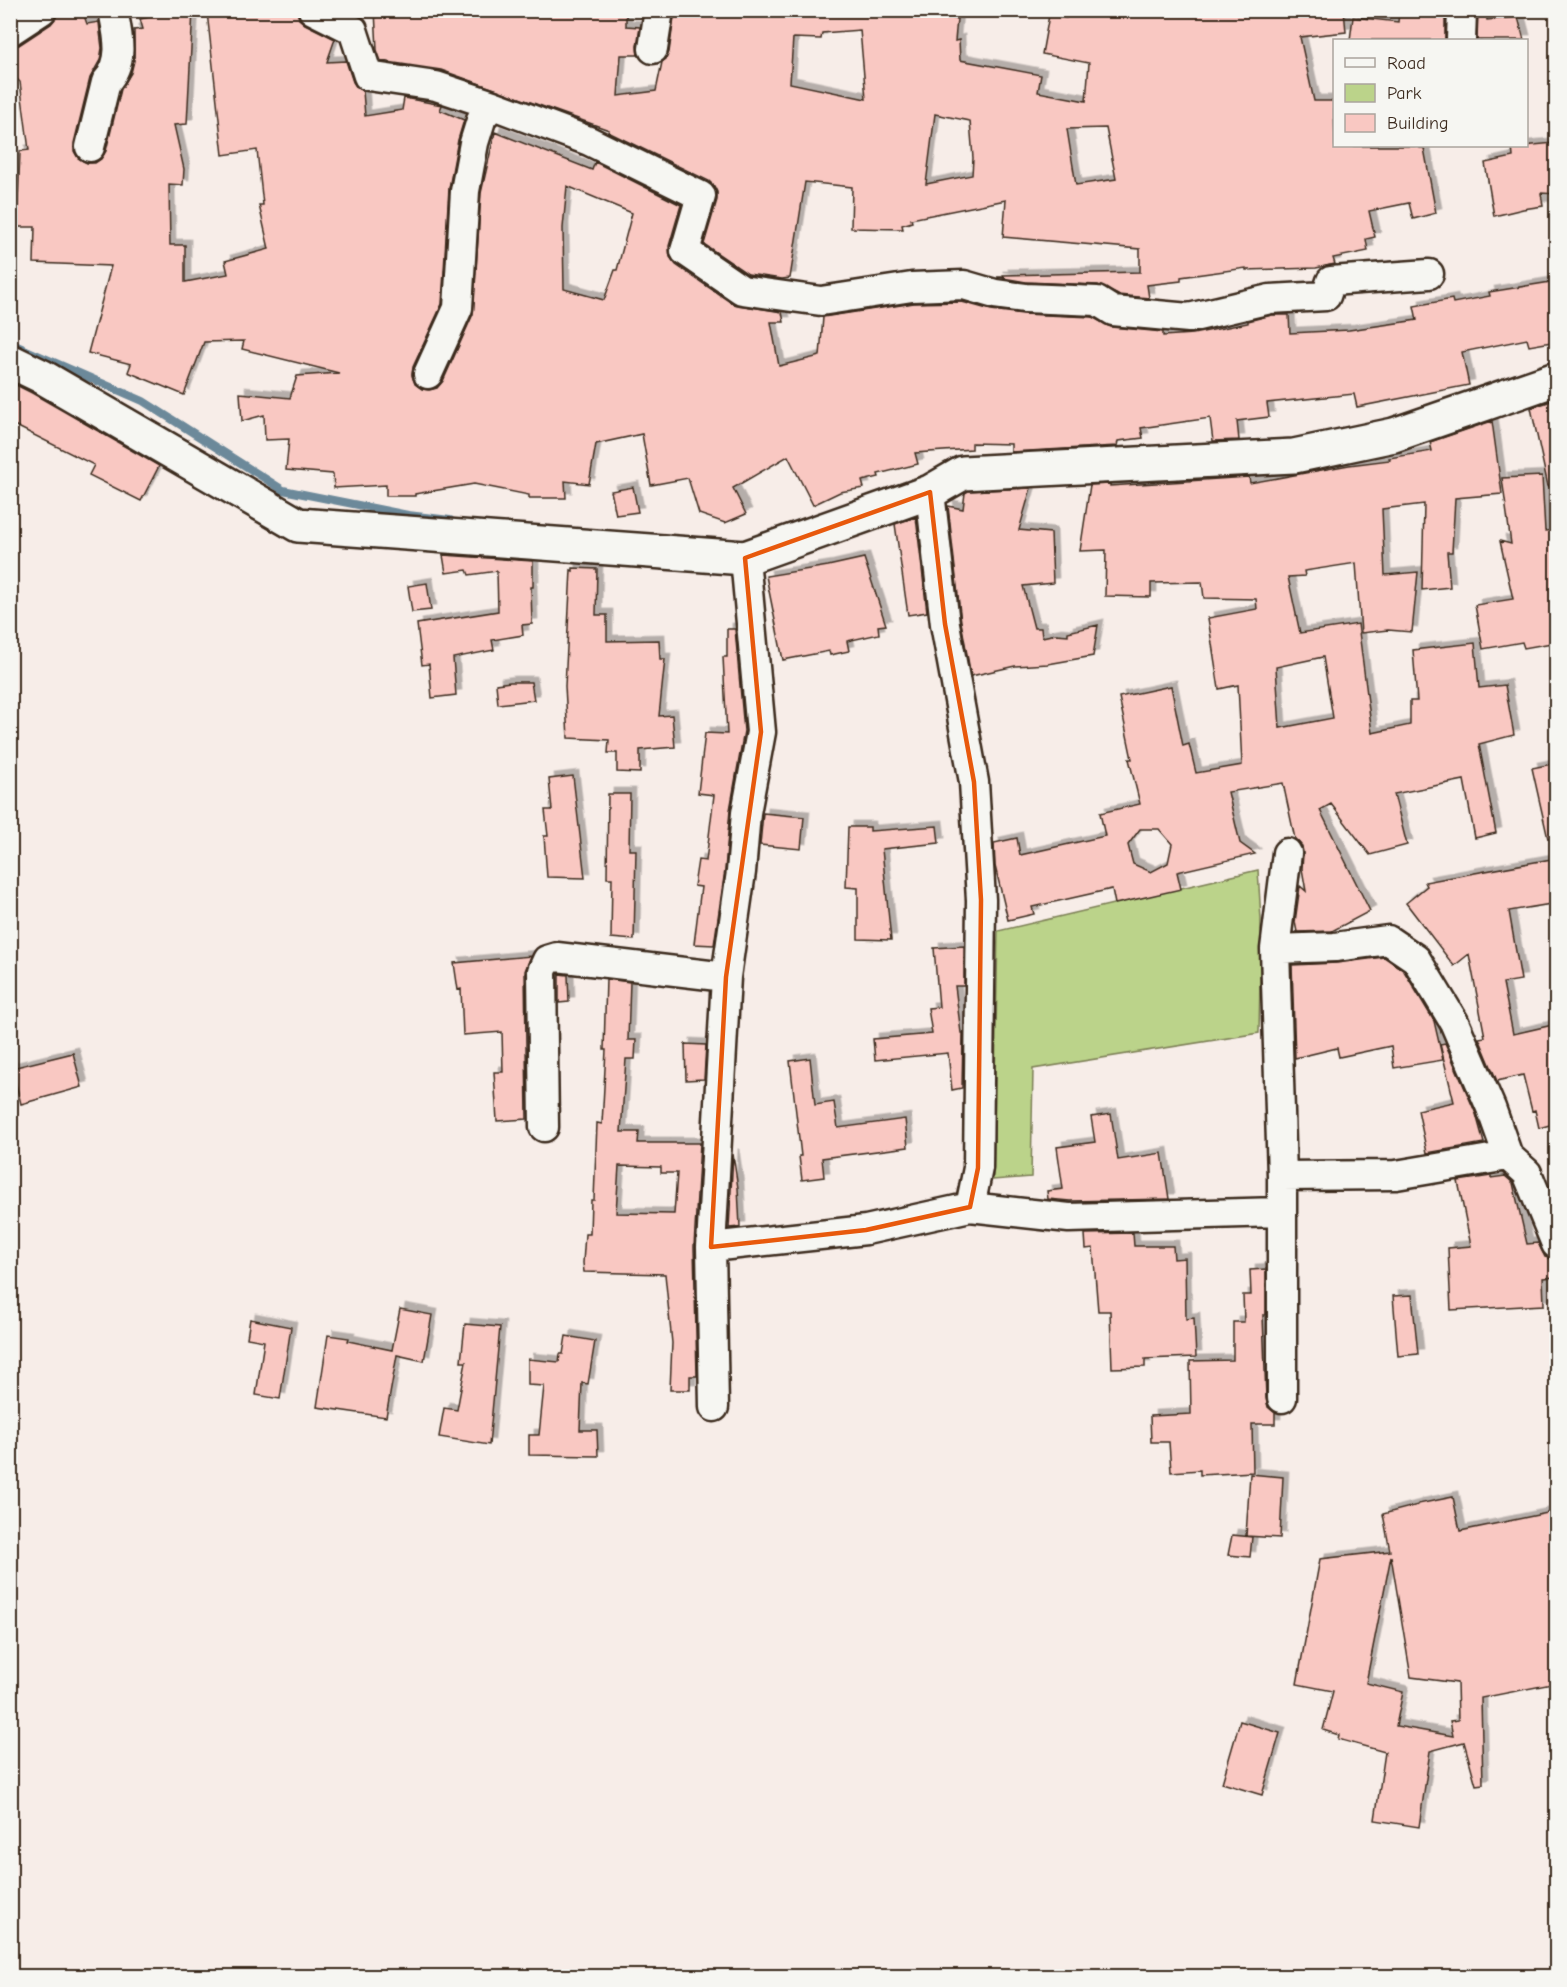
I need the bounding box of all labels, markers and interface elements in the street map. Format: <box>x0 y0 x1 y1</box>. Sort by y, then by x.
legend <box>1333 39 1528 147</box>
text: Road <box>1387 53 1426 74</box>
text: Park <box>1387 83 1422 104</box>
text: Building <box>1387 113 1449 134</box>

